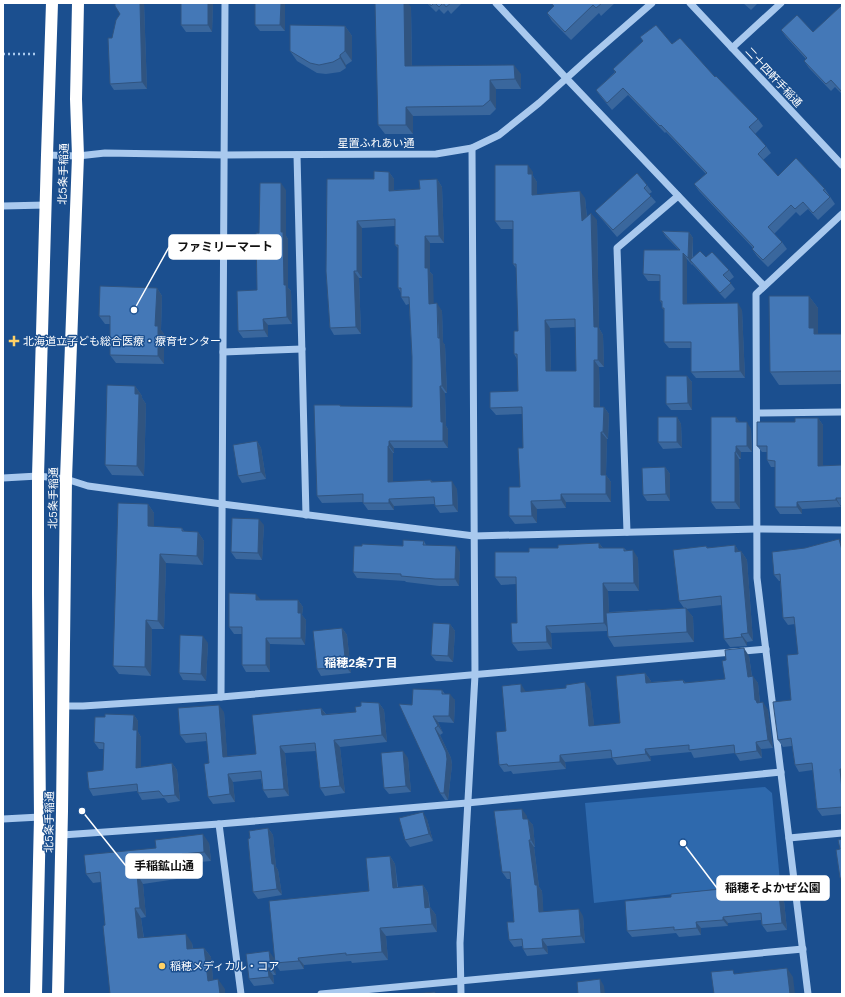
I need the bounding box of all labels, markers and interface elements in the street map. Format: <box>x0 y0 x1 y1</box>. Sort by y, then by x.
street label: 二十四軒手稲通 <box>743 44 805 110</box>
street label: 星置ふれあい通 <box>338 136 415 150</box>
street label: 北5条手稲通 <box>55 143 71 205</box>
callout: ファミリーマート <box>169 235 281 259</box>
text: ファミリーマート <box>177 239 273 255</box>
place label: 北海道立子ども総合医療・療育センター <box>23 334 221 348</box>
marker: 北海道立子ども総合医療・療育センター <box>8 335 20 347</box>
street label: 北5条手稲通 <box>45 467 61 529</box>
district label: 稲穂2条7丁目 <box>324 655 398 671</box>
street label: 北5条手稲通 <box>41 791 57 853</box>
callout: 手稲鉱山通 <box>126 854 202 878</box>
text: 手稲鉱山通 <box>134 858 194 874</box>
callout: 稲穂そよかぜ公園 <box>717 876 829 900</box>
text: 稲穂そよかぜ公園 <box>725 880 821 896</box>
place label: 稲穂メディカル・コア <box>170 959 279 973</box>
marker: 稲穂メディカル・コア <box>157 961 167 971</box>

